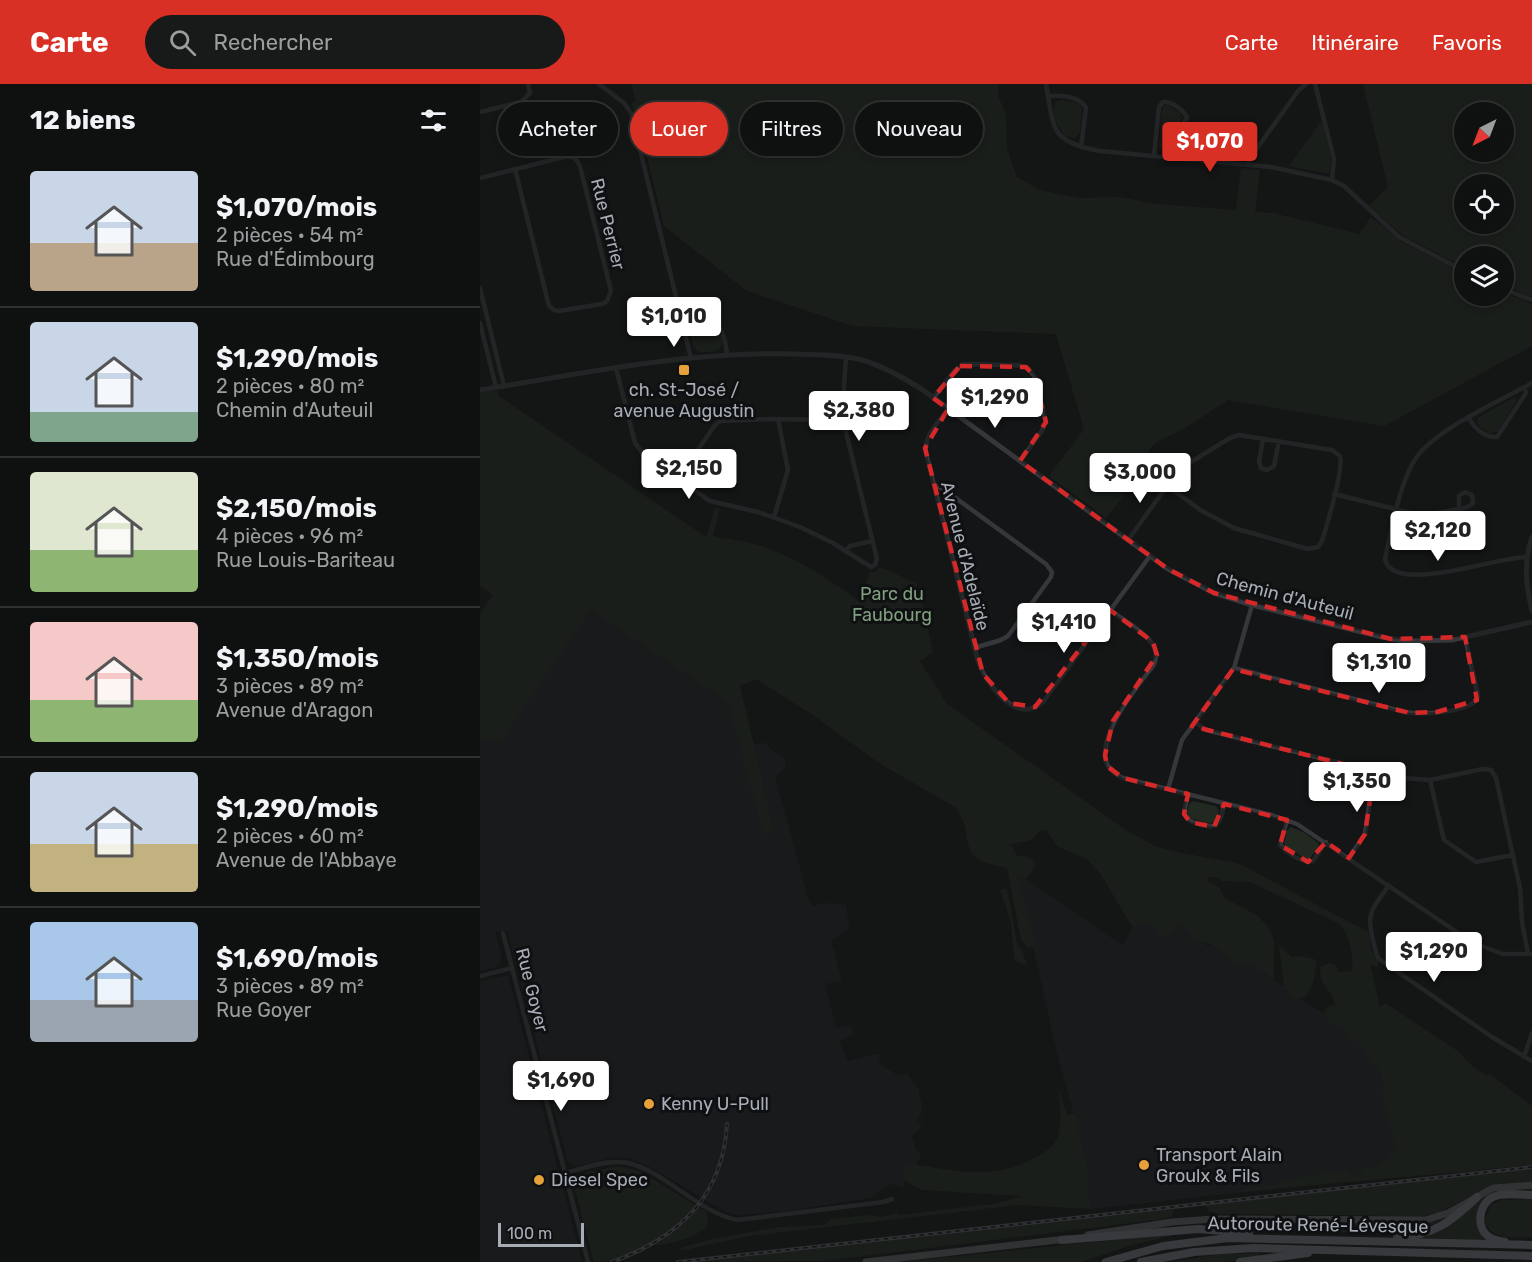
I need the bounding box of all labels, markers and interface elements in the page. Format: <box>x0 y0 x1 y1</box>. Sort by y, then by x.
search box <box>145 15 565 69</box>
text: Carte <box>30 26 109 59</box>
icon: search <box>166 26 199 59</box>
text: Rechercher <box>214 29 332 56</box>
text: Carte <box>1225 30 1278 55</box>
text: Itinéraire <box>1311 30 1399 55</box>
text: Favoris <box>1432 30 1502 55</box>
chip: Acheter <box>498 102 618 156</box>
chip: Louer <box>630 102 728 156</box>
chip: Filtres <box>740 102 843 156</box>
chip: Nouveau <box>855 102 983 156</box>
north arrow <box>1454 102 1514 162</box>
map controls <box>1454 102 1514 306</box>
icon: filters <box>417 104 450 137</box>
text: 12 biens <box>30 105 136 136</box>
pin: $1,070 <box>1161 122 1259 173</box>
text: $1,070 <box>1176 129 1244 153</box>
button: locate <box>1454 174 1514 234</box>
street label: Rue Perrier <box>586 176 630 272</box>
text: $1,070/mois <box>216 192 377 223</box>
icon: home <box>78 195 150 267</box>
text: 2 pièces · 54 m² <box>216 223 363 247</box>
button: layers <box>1454 246 1514 306</box>
text: Rue d'Édimbourg <box>216 247 375 271</box>
pin: $1,010 <box>625 297 723 348</box>
text: $1,010 <box>641 304 707 328</box>
text: $1,290/mois <box>216 343 378 374</box>
icon: home <box>78 346 150 418</box>
marker: ch. St-José / avenue Augustin <box>677 363 691 377</box>
text: 2 pièces · 80 m² <box>216 374 364 398</box>
pin: $1,290 <box>946 378 1044 429</box>
place label: ch. St-José / avenue Augustin <box>613 379 755 422</box>
text: $1,290 <box>961 385 1029 409</box>
pin: $2,380 <box>810 391 908 442</box>
text: Chemin d'Auteuil <box>216 398 373 422</box>
text: $2,380 <box>823 398 895 422</box>
pin: $2,150 <box>640 449 738 500</box>
pin: $3,000 <box>1091 453 1189 504</box>
text: $2,150 <box>655 456 723 480</box>
text: $3,000 <box>1104 460 1176 484</box>
street label: Avenue d'Adelaïde <box>936 479 994 633</box>
text: $2,150/mois <box>216 493 377 524</box>
icon: home <box>78 496 150 568</box>
pin: $2,120 <box>1389 511 1487 562</box>
text: $2,120 <box>1404 518 1472 542</box>
text: 4 pièces · 96 m² <box>216 524 363 548</box>
text: Rue Louis-Bariteau <box>216 548 395 572</box>
street label: Chemin d'Auteuil <box>1214 567 1356 625</box>
park label: Parc du Faubourg <box>852 583 932 626</box>
pin: $1,410 <box>1015 603 1113 654</box>
text: $1,410 <box>1031 610 1097 634</box>
text: $1,350/mois <box>216 643 379 674</box>
pin: $1,310 <box>1330 643 1428 694</box>
icon: home <box>78 646 150 718</box>
text: $1,310 <box>1346 650 1412 674</box>
text: 3 pièces · 89 m² <box>216 674 364 698</box>
text: Avenue d'Aragon <box>216 698 373 722</box>
pin: $1,350 <box>1308 762 1406 813</box>
text: $1,350 <box>1323 769 1391 793</box>
text: $1,290/mois <box>216 793 378 824</box>
icon: home <box>78 796 150 868</box>
text: 2 pièces · 60 m² <box>216 824 364 848</box>
text: Avenue de l'Abbaye <box>216 848 397 872</box>
pin: $1,290 <box>1385 932 1483 983</box>
text: $1,290 <box>1400 939 1468 963</box>
text: $1,690/mois <box>216 943 378 974</box>
icon: home <box>78 946 150 1018</box>
street label: Rue Goyer <box>511 946 553 1034</box>
text: 3 pièces · 89 m² <box>216 974 364 998</box>
text: Rue Goyer <box>216 998 311 1022</box>
pin: $1,690 <box>512 1061 610 1112</box>
text: $1,690 <box>527 1068 595 1092</box>
place label: Kenny U-Pull <box>661 1093 769 1115</box>
marker: Kenny U-Pull <box>642 1097 656 1111</box>
place label: Transport Alain Groulx & Fils <box>1156 1144 1282 1187</box>
marker: Transport Alain Groulx & Fils <box>1137 1158 1151 1172</box>
place label: Diesel Spec <box>551 1169 648 1191</box>
marker: Diesel Spec <box>532 1173 546 1187</box>
street label: Autoroute René-Lévesque <box>1207 1212 1429 1238</box>
scale bar <box>498 1220 584 1248</box>
text: 100 m <box>507 1224 552 1243</box>

